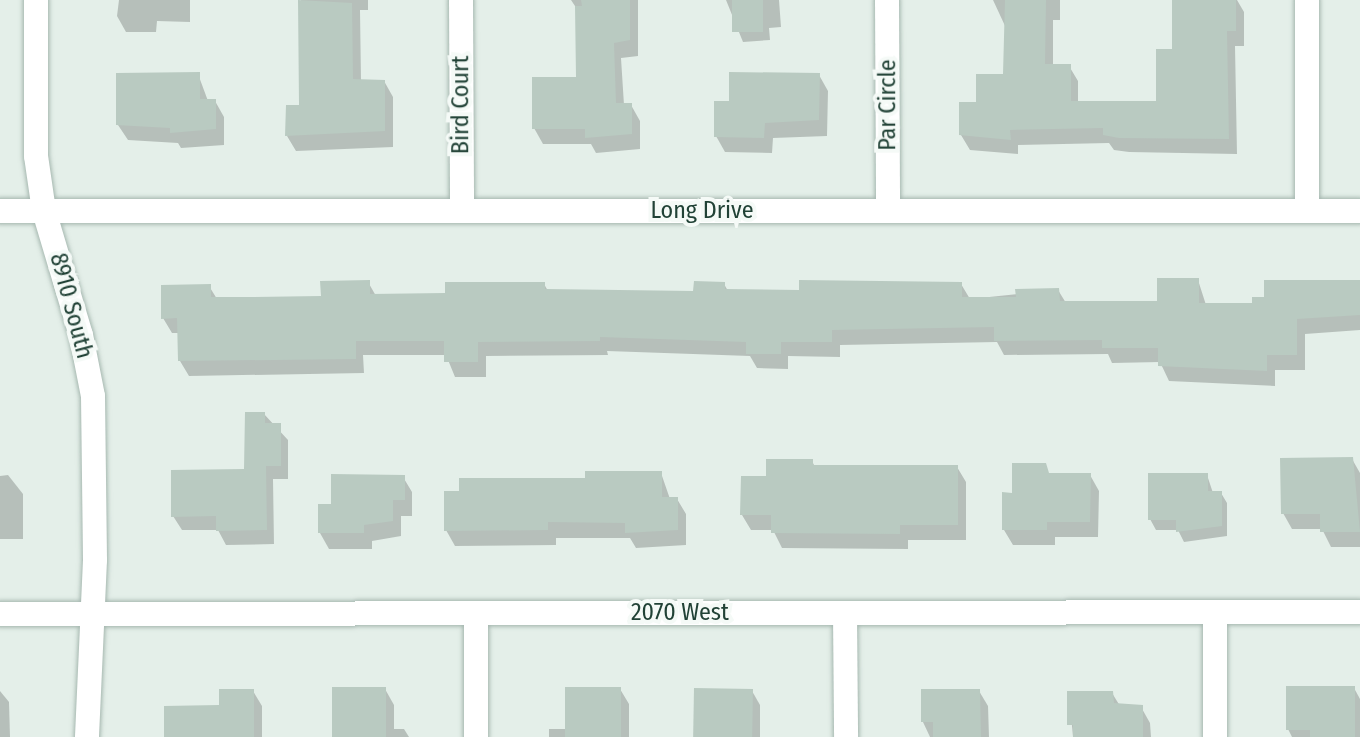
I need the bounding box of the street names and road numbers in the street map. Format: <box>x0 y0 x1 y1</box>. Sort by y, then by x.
street label: Bird Court <box>447 56 475 154</box>
street label: Par Circle <box>874 59 902 151</box>
street label: Long Drive <box>650 197 754 225</box>
street label: 8910 South <box>43 250 99 362</box>
street label: 2070 West <box>631 599 729 627</box>

